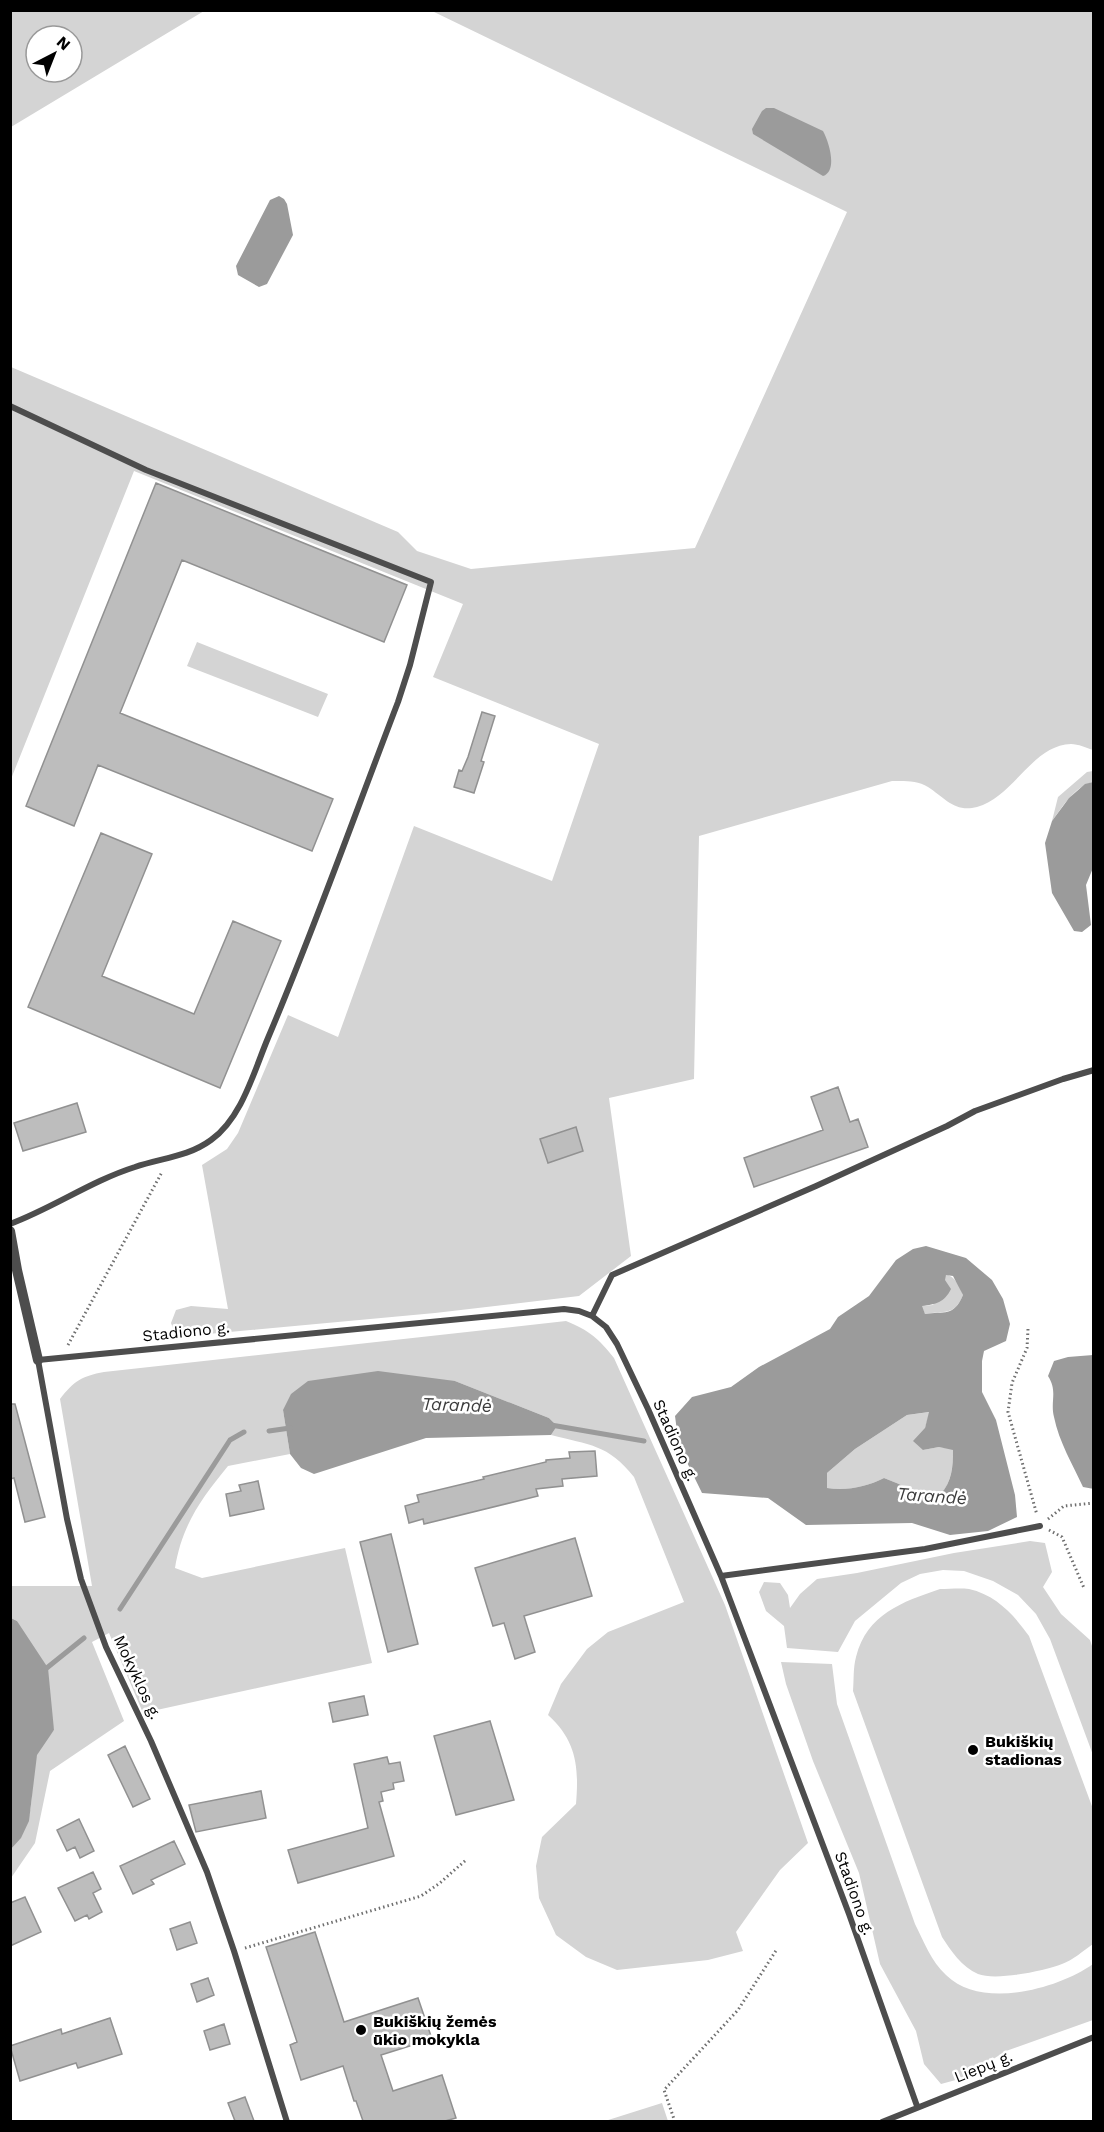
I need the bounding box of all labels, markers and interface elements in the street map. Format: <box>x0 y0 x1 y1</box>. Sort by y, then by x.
north arrow <box>24 24 84 84</box>
text: N <box>53 32 74 54</box>
street label: Stadiono g. <box>141 1317 231 1346</box>
water label: Tarandė <box>422 1393 492 1416</box>
street label: Stadiono g. <box>649 1396 702 1484</box>
water label: Tarandė <box>896 1483 968 1508</box>
street label: Mokyklos g. <box>110 1632 165 1722</box>
place label: Bukiškių stadionas <box>985 1732 1062 1769</box>
marker: Bukiškių stadionas <box>966 1743 980 1757</box>
street label: Stadiono g. <box>831 1849 878 1938</box>
place label: Bukiškių žemės ūkio mokykla <box>373 2012 497 2049</box>
marker: Bukiškių žemės ūkio mokykla <box>354 2023 368 2037</box>
street label: Liepų g. <box>951 2046 1015 2087</box>

